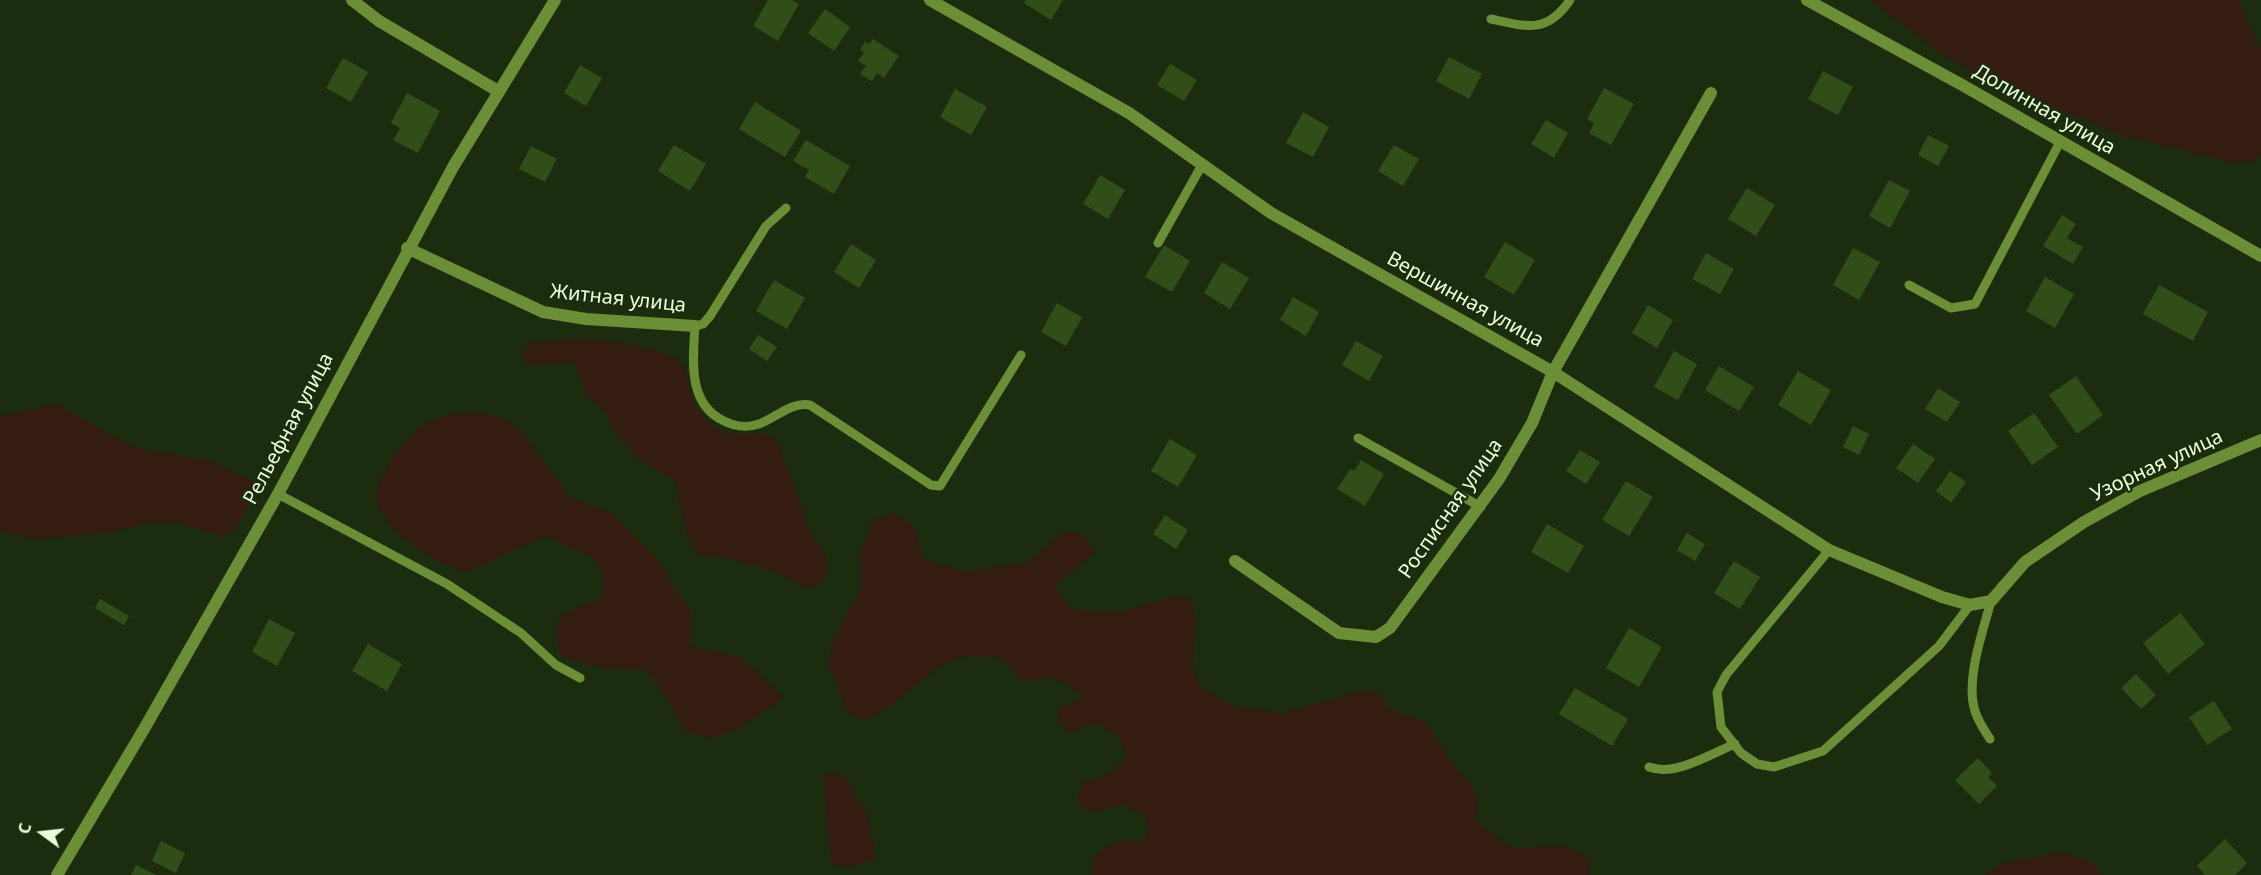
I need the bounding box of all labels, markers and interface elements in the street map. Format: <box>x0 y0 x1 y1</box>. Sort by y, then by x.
street label: Долинная улица <box>1969 60 2119 160</box>
street label: Вершинная улица <box>1382 247 1548 353</box>
street label: Житная улица <box>549 280 687 318</box>
street label: Рельефная улица <box>239 349 339 509</box>
street label: Узорная улица <box>2087 425 2227 507</box>
street label: Росписная улица <box>1394 435 1508 583</box>
north arrow <box>12 803 72 863</box>
text: С <box>13 821 37 836</box>

